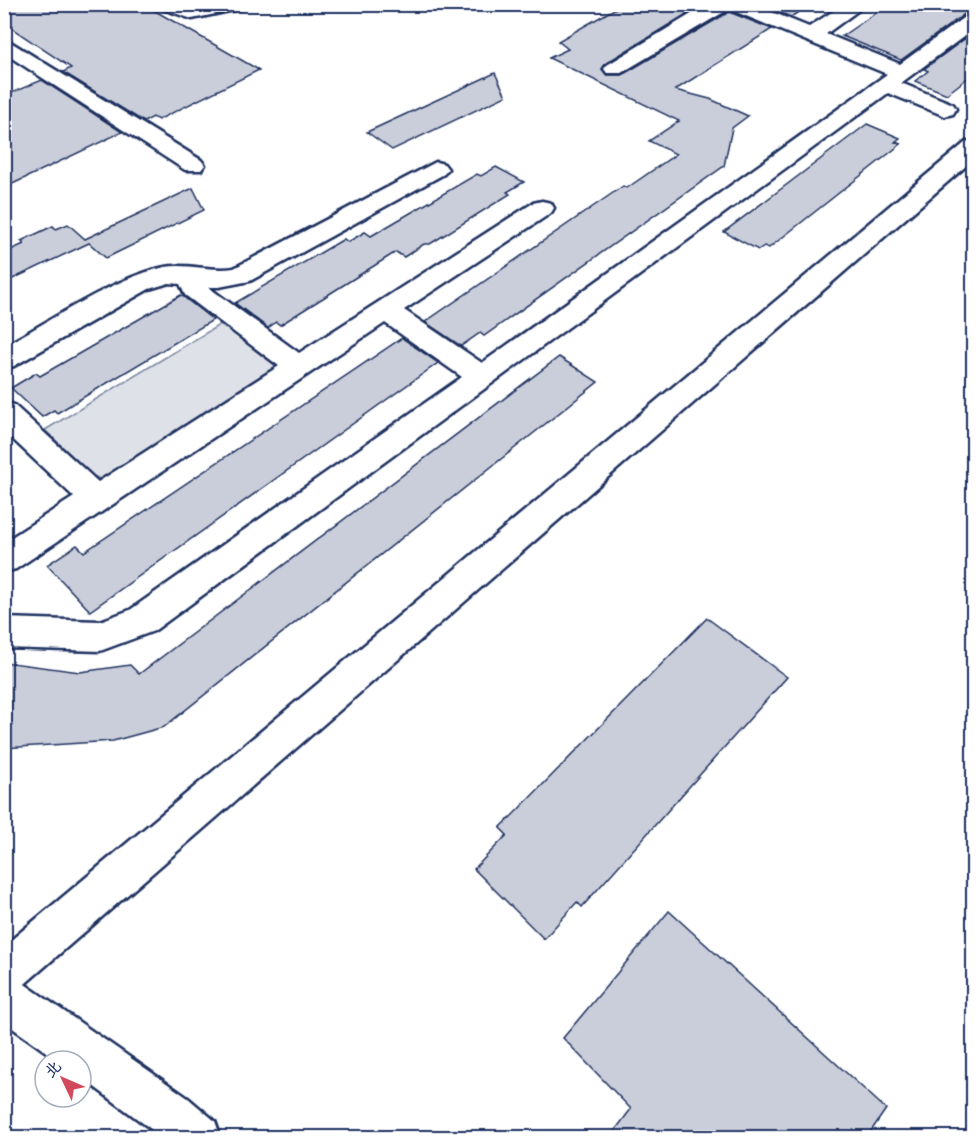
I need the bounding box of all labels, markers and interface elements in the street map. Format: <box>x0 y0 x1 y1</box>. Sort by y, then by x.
north arrow <box>33 1049 93 1109</box>
text: 北 <box>39 1056 65 1081</box>

